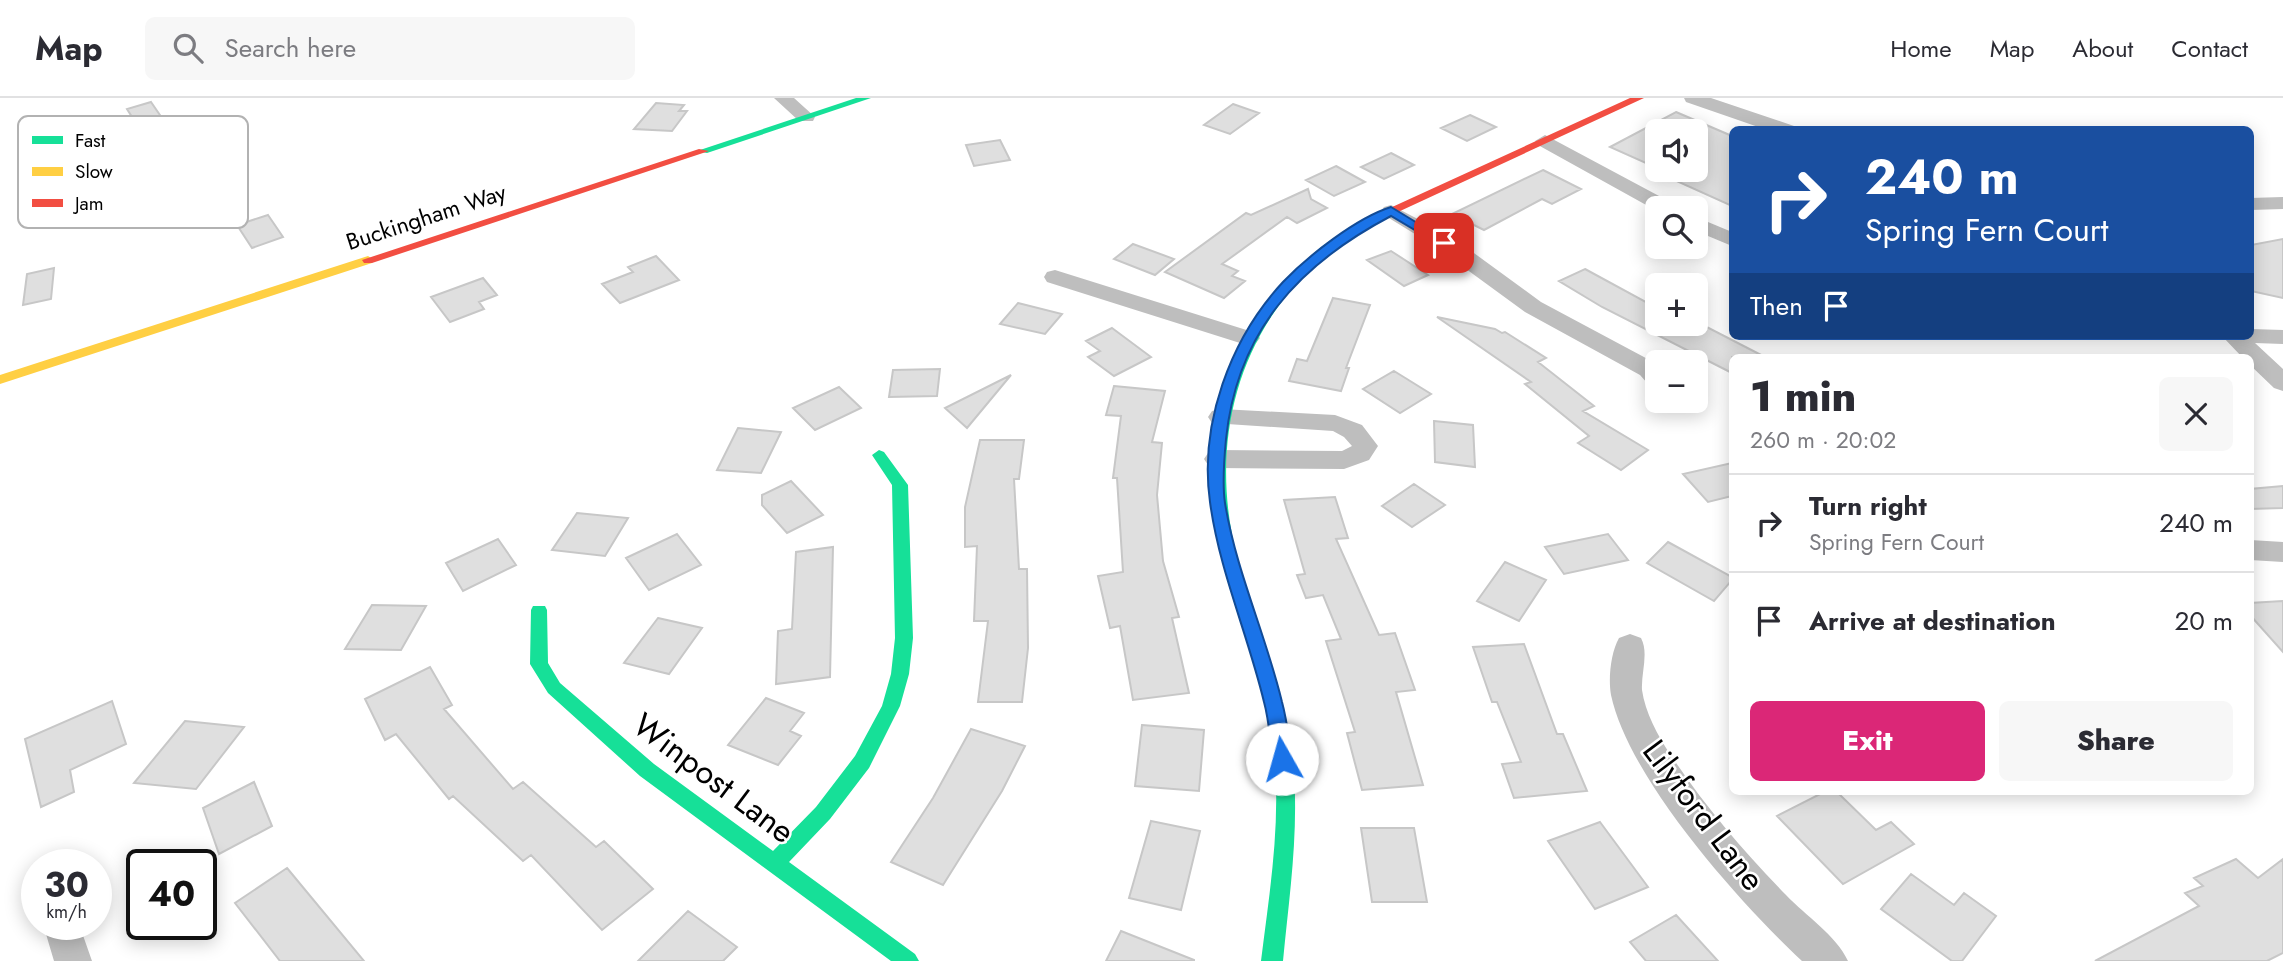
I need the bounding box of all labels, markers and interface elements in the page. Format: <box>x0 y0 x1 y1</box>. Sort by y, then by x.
search box <box>145 17 635 80</box>
text: Map <box>35 25 103 72</box>
icon: search <box>169 29 207 67</box>
text: Search here <box>225 29 356 67</box>
text: Home <box>1890 31 1952 66</box>
text: Map <box>1990 31 2034 66</box>
text: About <box>2072 31 2133 66</box>
text: Contact <box>2171 31 2248 66</box>
legend <box>18 116 248 228</box>
map controls <box>1645 119 1708 413</box>
button: sound <box>1645 119 1708 182</box>
text: Fast <box>75 127 106 154</box>
text: 240 m <box>1865 142 2019 212</box>
icon: right <box>1750 154 1841 245</box>
text: Slow <box>75 158 113 185</box>
street label: Buckingham Way <box>341 175 511 259</box>
text: Jam <box>72 190 104 217</box>
button: search <box>1645 196 1708 259</box>
text: Spring Fern Court <box>1865 207 2108 253</box>
pin <box>1414 213 1474 273</box>
icon: arrive <box>1425 224 1463 262</box>
button: + <box>1645 273 1708 336</box>
text: Then <box>1750 287 1803 325</box>
icon: arrive <box>1817 287 1855 325</box>
button: − <box>1645 350 1708 413</box>
text: 1 min <box>1750 366 1856 427</box>
button: close <box>2159 377 2233 451</box>
text: 260 m · 20:02 <box>1750 423 1896 457</box>
text: Turn right <box>1809 487 1927 525</box>
icon: right <box>1750 504 1788 542</box>
text: 240 m <box>2159 504 2233 542</box>
text: Spring Fern Court <box>1809 525 1984 559</box>
icon: arrive <box>1750 602 1788 640</box>
text: Arrive at destination <box>1809 602 2056 640</box>
text: 20 m <box>2175 602 2233 640</box>
button: Exit <box>1750 701 1985 781</box>
button: Share <box>1999 701 2233 781</box>
street label: Winpost Lane <box>623 702 805 854</box>
position arrow <box>1245 722 1319 796</box>
street label: Lilyford Lane <box>1632 730 1776 900</box>
speed limit sign: 40 <box>126 849 217 940</box>
text: 30 <box>44 860 89 910</box>
text: km/h <box>46 899 87 925</box>

